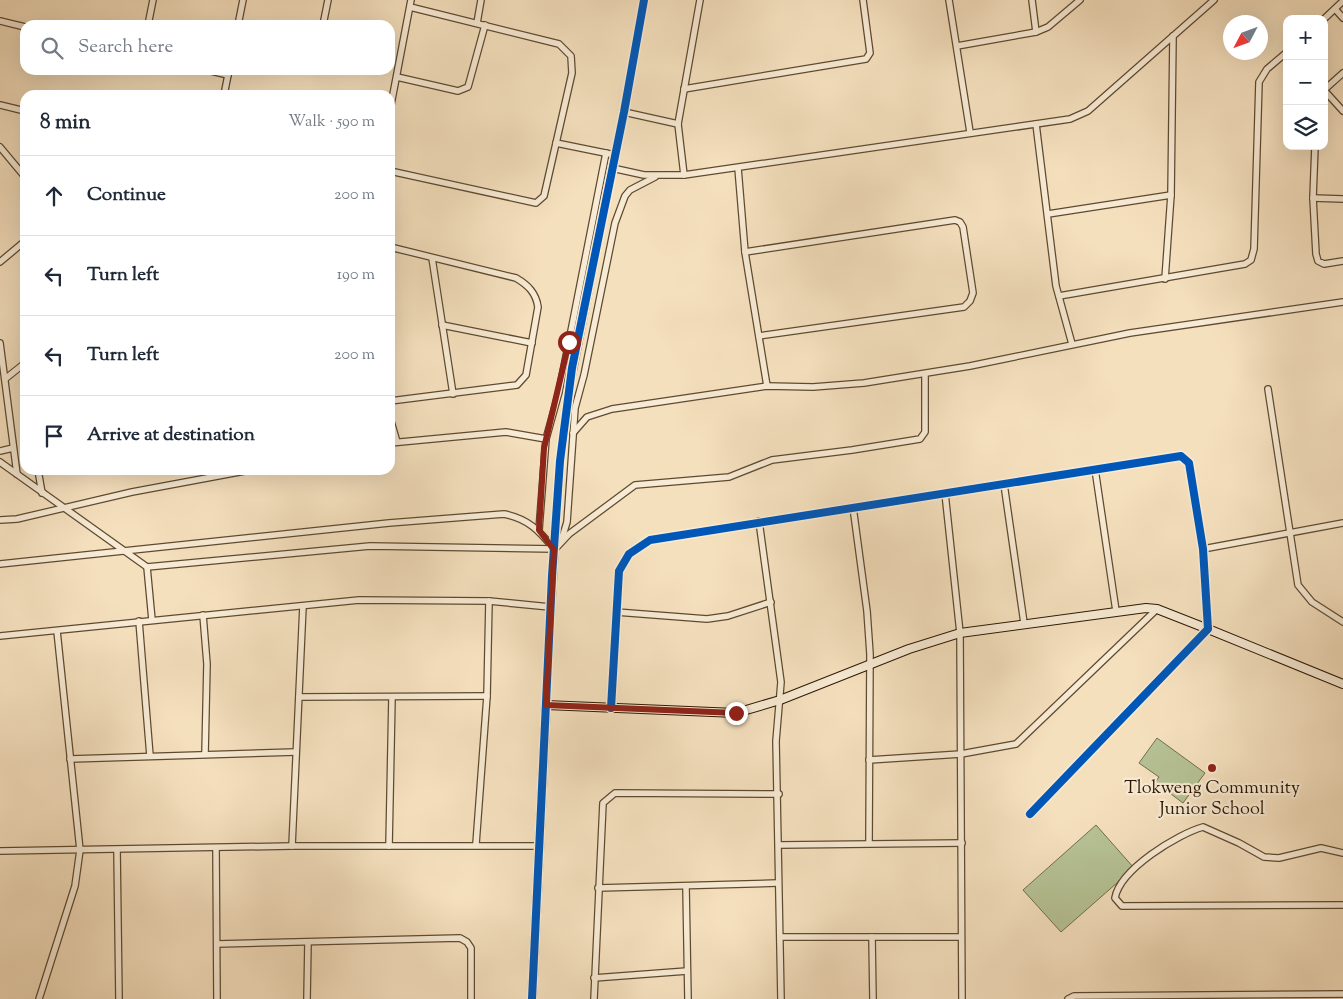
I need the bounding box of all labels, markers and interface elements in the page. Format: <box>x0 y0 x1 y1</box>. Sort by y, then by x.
north arrow <box>1223 15 1268 60</box>
map controls <box>1283 15 1328 150</box>
button: + <box>1283 15 1328 60</box>
search box <box>20 20 395 75</box>
icon: search <box>38 34 66 62</box>
text: Search here <box>78 34 173 61</box>
button: − <box>1283 60 1328 105</box>
button: layers <box>1283 105 1328 150</box>
text: 8 min <box>40 108 91 138</box>
text: Walk · 590 m <box>288 111 375 134</box>
icon: ahead <box>40 182 68 210</box>
text: Continue <box>87 182 166 209</box>
text: 200 m <box>334 184 375 207</box>
icon: left <box>40 262 68 290</box>
text: Turn left <box>87 262 159 289</box>
text: 190 m <box>337 264 375 287</box>
route start <box>558 331 581 354</box>
icon: left <box>40 342 68 370</box>
text: Turn left <box>87 342 159 369</box>
text: 200 m <box>334 344 375 367</box>
icon: arrive <box>40 422 68 450</box>
text: Arrive at destination <box>87 422 255 449</box>
route end <box>725 702 748 725</box>
marker: Tlokweng Community Junior School <box>1206 762 1218 774</box>
place label: Tlokweng Community Junior School <box>1124 776 1300 823</box>

